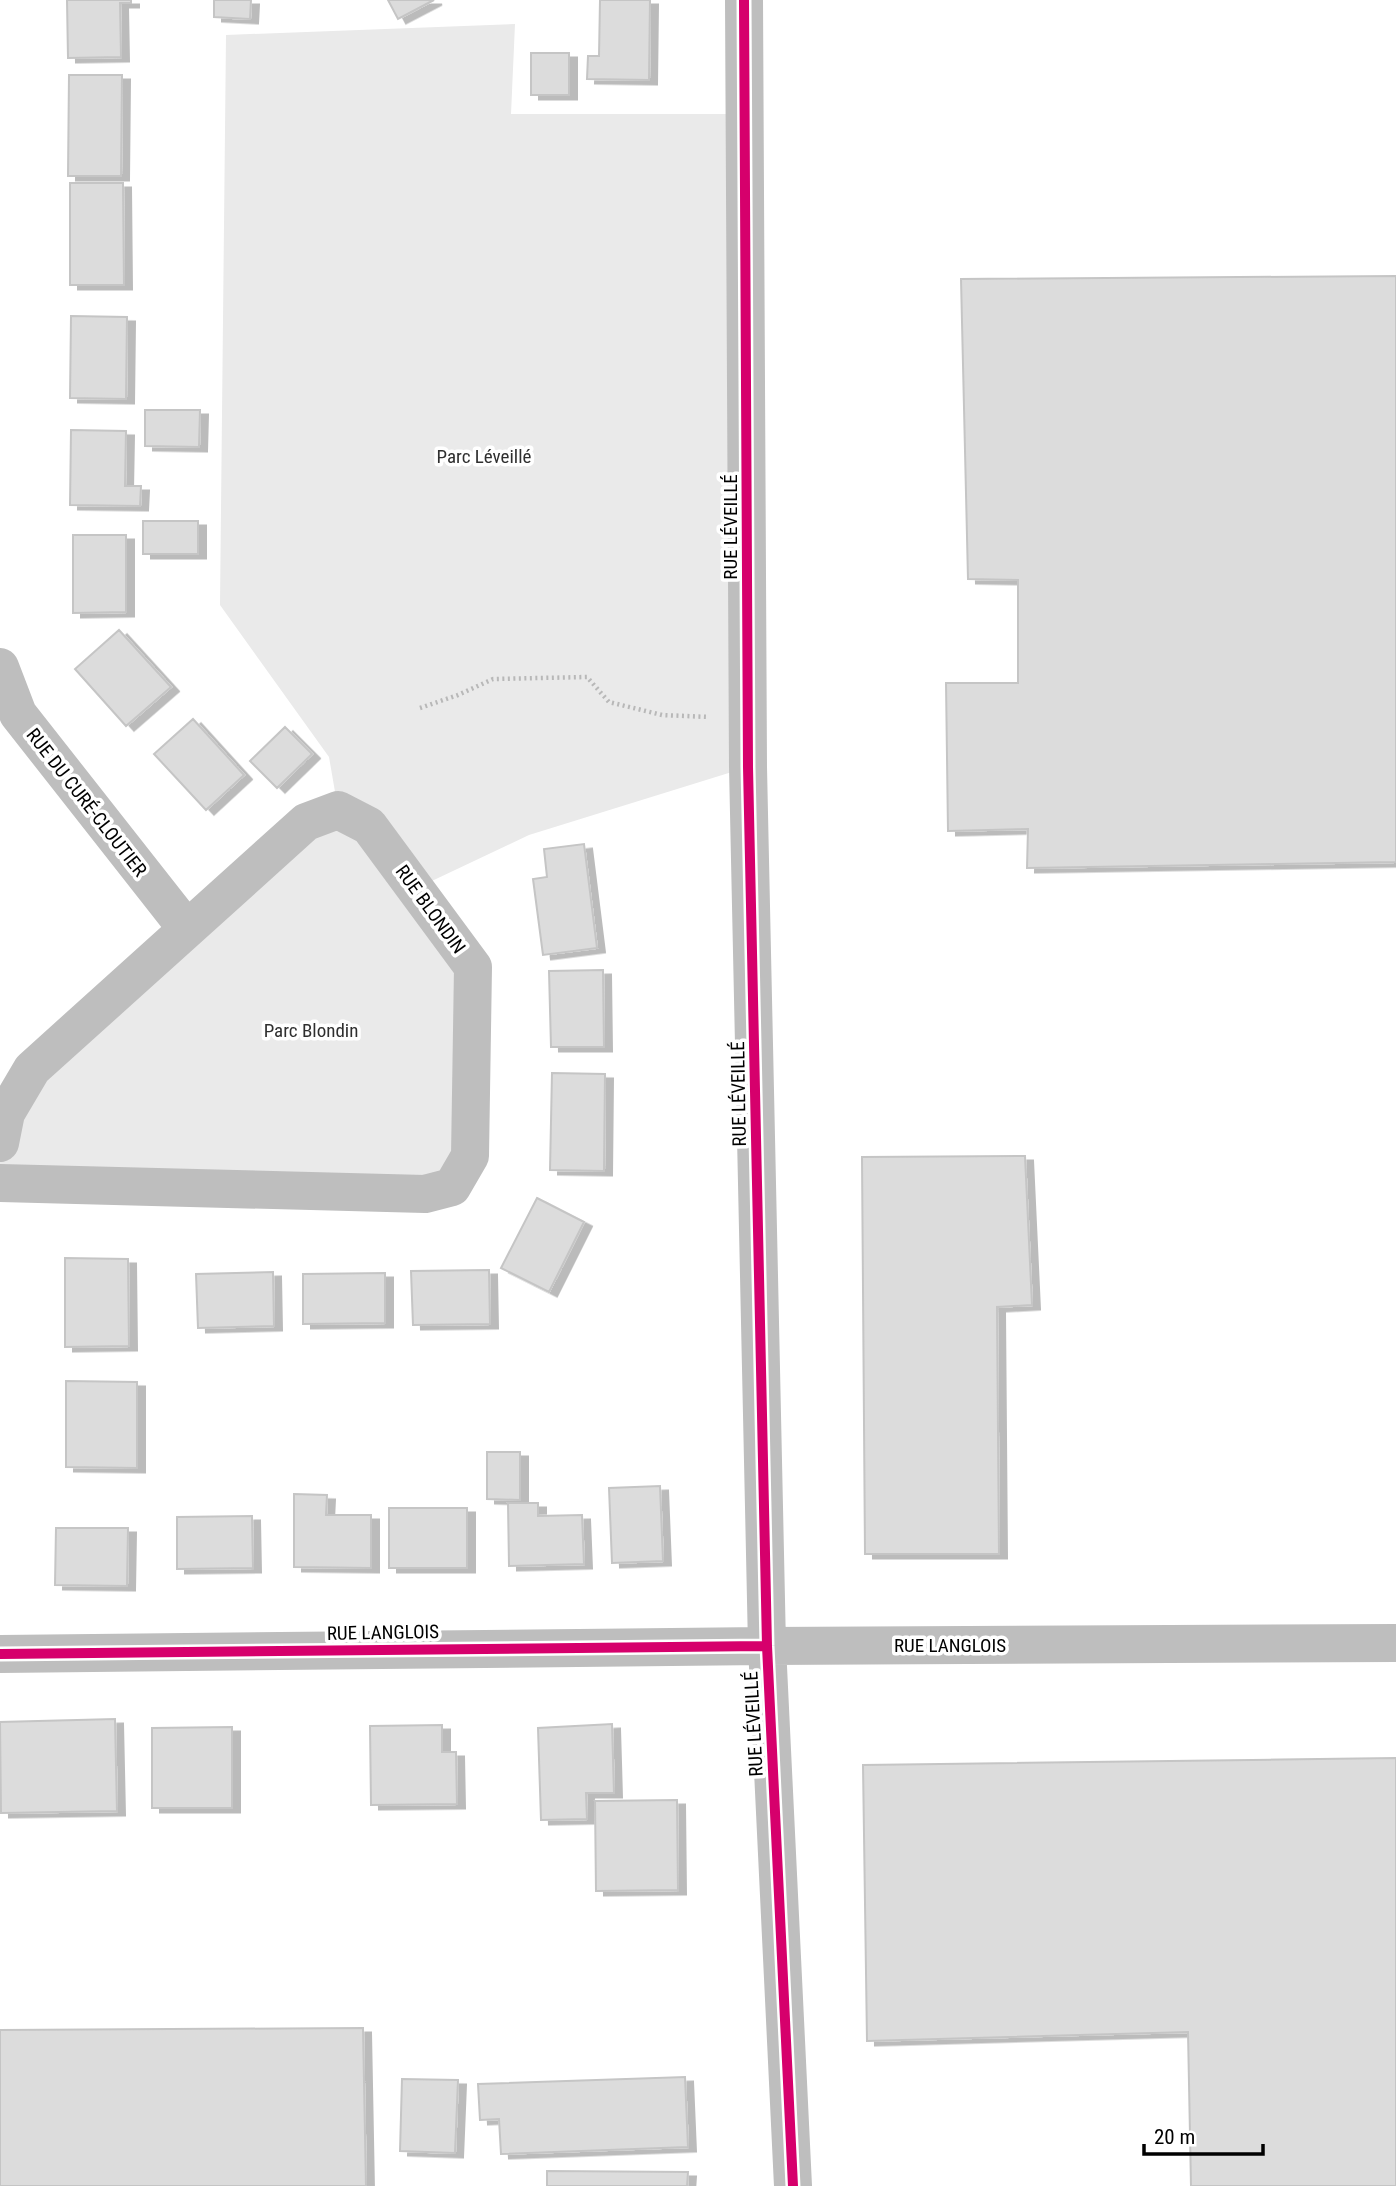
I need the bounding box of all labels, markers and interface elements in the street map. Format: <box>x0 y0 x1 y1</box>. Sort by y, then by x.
park label: Parc Léveillé <box>437 445 532 468</box>
street label: RUE LÉVEILLÉ <box>719 474 742 580</box>
street label: RUE DU CURÉ-CLOUTIER <box>22 724 152 881</box>
street label: RUE BLONDIN <box>391 860 470 958</box>
park label: Parc Blondin <box>264 1019 358 1042</box>
street label: RUE LÉVEILLÉ <box>726 1041 751 1147</box>
street label: RUE LANGLOIS <box>327 1620 439 1645</box>
street label: RUE LANGLOIS <box>894 1634 1006 1657</box>
street label: RUE LÉVEILLÉ <box>739 1671 768 1777</box>
scale bar <box>1144 2112 1263 2156</box>
text: 20 m <box>1154 2125 1195 2149</box>

